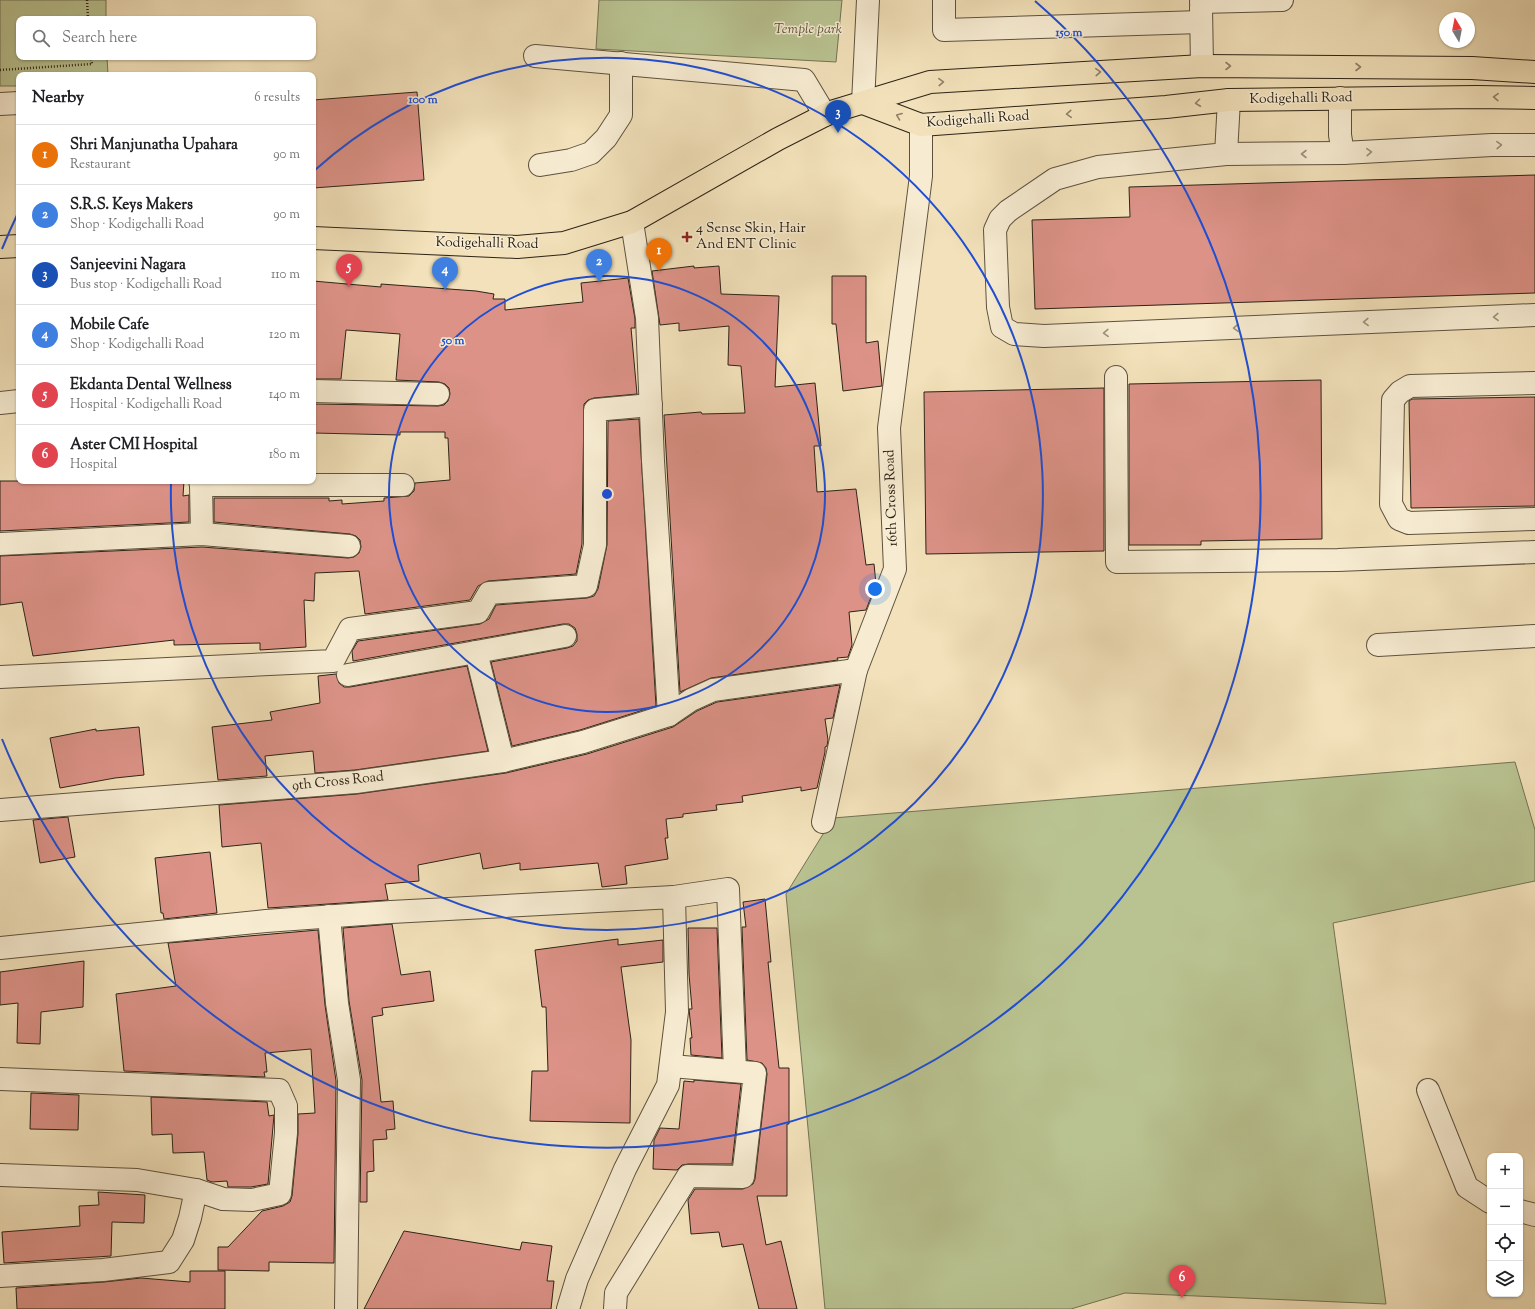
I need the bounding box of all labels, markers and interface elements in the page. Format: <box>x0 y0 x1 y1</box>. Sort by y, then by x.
north arrow <box>1439 12 1475 48</box>
search box <box>16 16 316 60</box>
park label: Temple park <box>774 20 843 40</box>
text: 150 m <box>1054 24 1083 42</box>
icon: search <box>30 27 52 49</box>
text: Search here <box>62 28 137 49</box>
one-way arrow <box>1225 62 1231 70</box>
one-way arrow <box>1355 63 1361 71</box>
one-way arrow <box>1095 68 1101 77</box>
one-way arrow <box>938 77 944 86</box>
text: Nearby <box>32 86 84 110</box>
street label: Kodigehalli Road <box>1249 88 1353 110</box>
text: 6 results <box>254 89 300 107</box>
text: 100 m <box>407 91 438 109</box>
one-way arrow <box>1493 93 1499 102</box>
one-way arrow <box>1195 99 1201 108</box>
pin: 3 <box>825 100 851 133</box>
street label: Kodigehalli Road <box>926 106 1030 134</box>
one-way arrow <box>1066 110 1072 119</box>
one-way arrow <box>895 113 902 121</box>
text: Shri Manjunatha Upahara <box>70 135 238 156</box>
one-way arrow <box>1496 141 1502 149</box>
text: 1 <box>43 146 47 164</box>
text: 90 m <box>273 146 300 164</box>
one-way arrow <box>1366 147 1372 156</box>
one-way arrow <box>1301 150 1307 158</box>
text: Restaurant <box>70 156 131 174</box>
text: S.R.S. Keys Makers <box>70 195 193 216</box>
text: 2 <box>42 206 48 224</box>
text: 90 m <box>273 206 300 224</box>
text: Shop · Kodigehalli Road <box>70 216 204 234</box>
place label: 4 Sense Skin, Hair And ENT Clinic <box>696 219 806 255</box>
marker: 4 Sense Skin, Hair And ENT Clinic <box>681 231 693 243</box>
street label: Kodigehalli Road <box>435 233 539 255</box>
pin: 1 <box>646 238 672 271</box>
pin: 2 <box>586 249 612 282</box>
pin: 5 <box>336 254 362 287</box>
text: Sanjeevini Nagara <box>70 255 186 276</box>
pin: 4 <box>432 257 458 290</box>
text: 3 <box>42 266 48 284</box>
text: 110 m <box>271 266 300 284</box>
text: Bus stop · Kodigehalli Road <box>70 276 222 294</box>
one-way arrow <box>1493 313 1499 321</box>
text: Mobile Cafe <box>70 315 149 336</box>
one-way arrow <box>1363 318 1369 327</box>
one-way arrow <box>1233 323 1239 332</box>
text: 4 <box>42 326 48 344</box>
text: 120 m <box>269 326 300 344</box>
one-way arrow <box>1103 329 1109 337</box>
text: 50 m <box>441 332 465 350</box>
text: Shop · Kodigehalli Road <box>70 336 204 354</box>
text: Ekdanta Dental Wellness <box>70 375 232 396</box>
text: 5 <box>43 386 47 404</box>
text: 140 m <box>269 386 300 404</box>
text: Hospital · Kodigehalli Road <box>70 396 222 414</box>
text: Aster CMI Hospital <box>70 435 198 456</box>
text: 6 <box>42 446 48 464</box>
text: 180 m <box>269 446 300 464</box>
street label: 16th Cross Road <box>880 449 904 547</box>
text: Hospital <box>70 456 117 474</box>
centre of rings <box>600 487 614 501</box>
your location <box>865 579 885 599</box>
street label: 9th Cross Road <box>291 767 385 797</box>
map controls <box>1487 1153 1523 1297</box>
button: + <box>1487 1153 1523 1189</box>
button: − <box>1487 1189 1523 1225</box>
button: locate <box>1487 1225 1523 1261</box>
button: layers <box>1487 1261 1523 1297</box>
pin: 6 <box>1169 1265 1195 1298</box>

